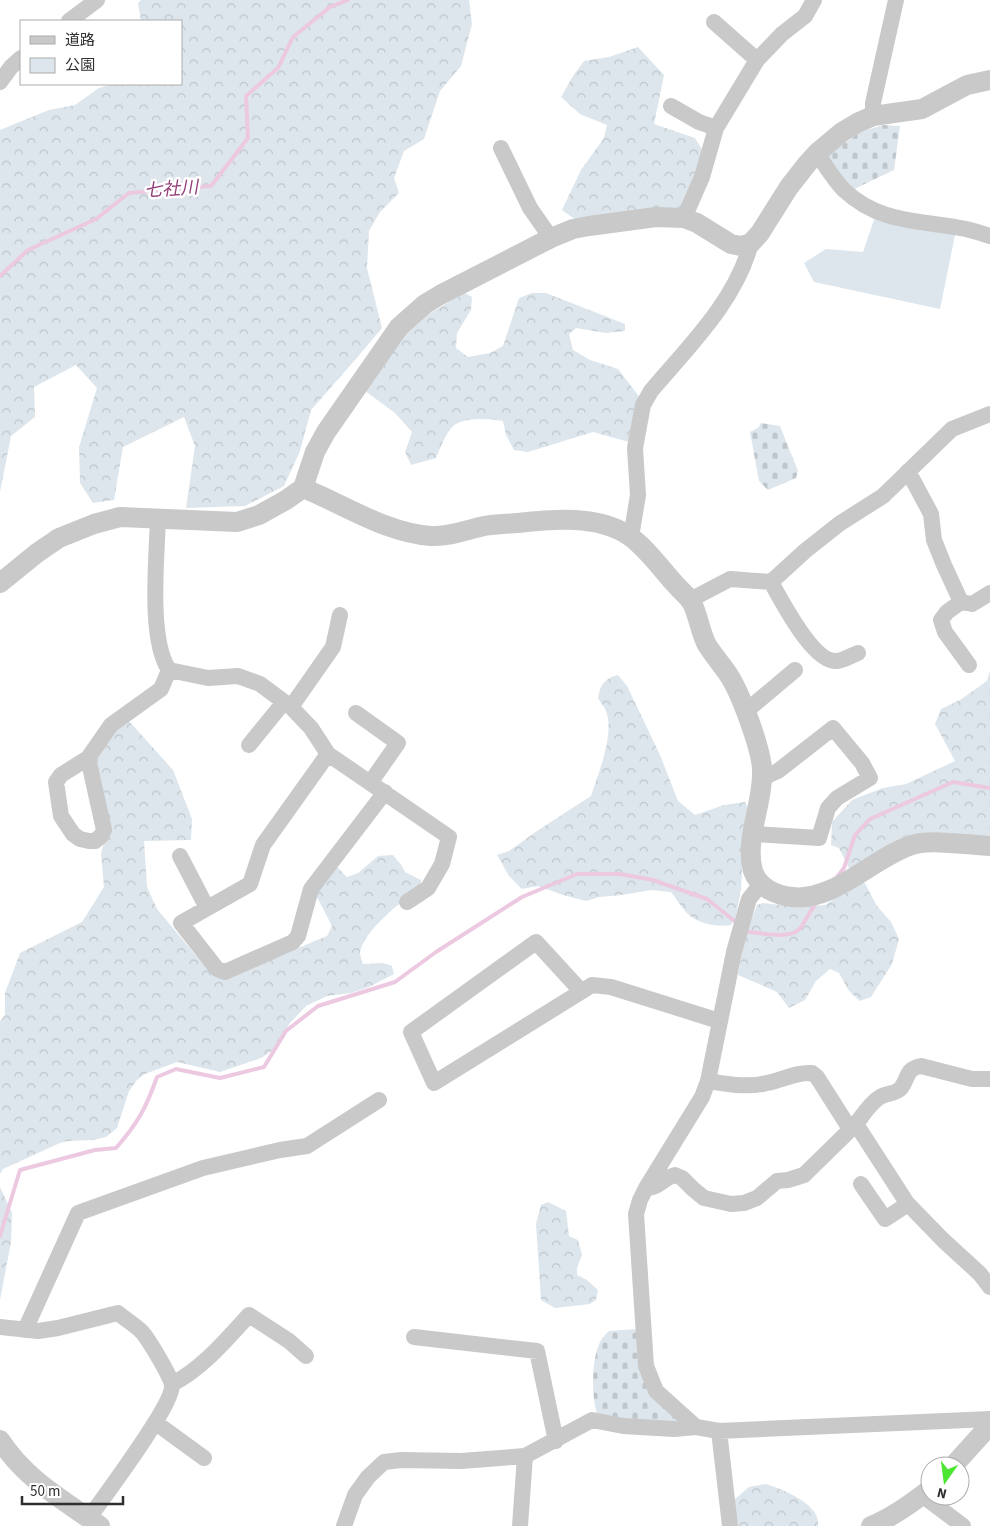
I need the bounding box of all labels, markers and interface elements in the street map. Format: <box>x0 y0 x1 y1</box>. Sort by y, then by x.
legend <box>20 20 182 85</box>
text: 道路 <box>65 30 95 51</box>
text: 公園 <box>65 55 95 76</box>
water label: 七社川 <box>143 175 201 204</box>
north arrow <box>920 1456 970 1506</box>
scale bar <box>22 1474 124 1506</box>
text: 50 m <box>30 1481 60 1502</box>
text: N <box>935 1482 949 1503</box>

